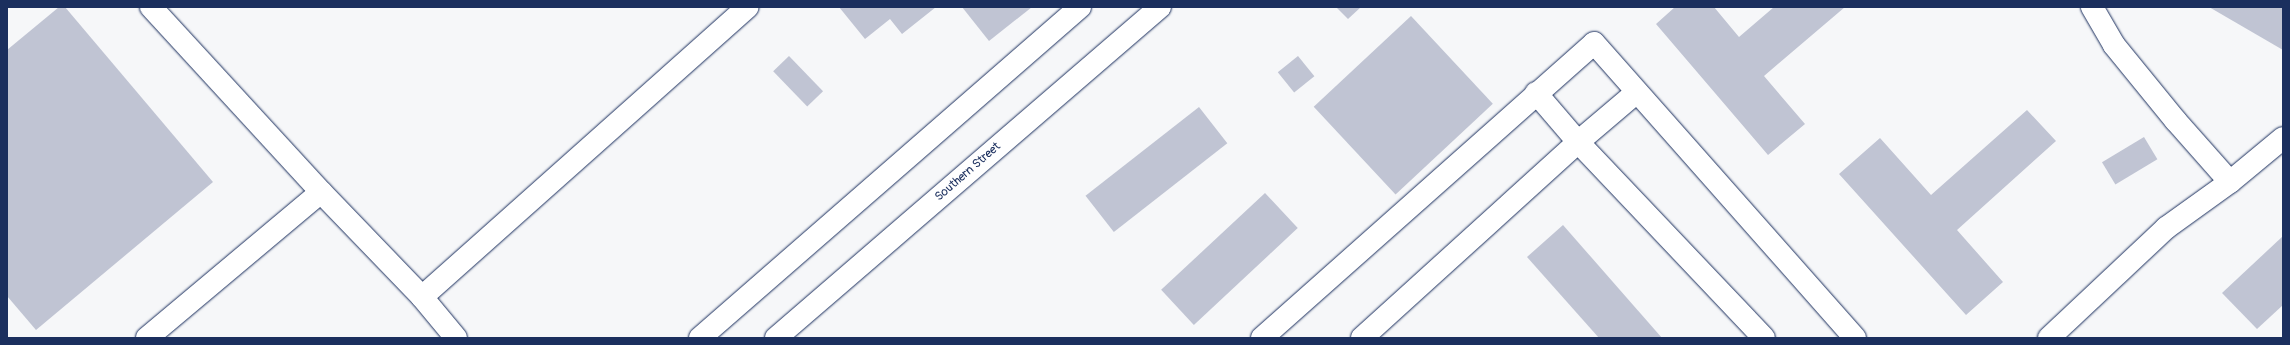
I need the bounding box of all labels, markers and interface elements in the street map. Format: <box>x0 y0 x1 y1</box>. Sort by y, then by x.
street label: Southern Street <box>932 140 1004 204</box>

